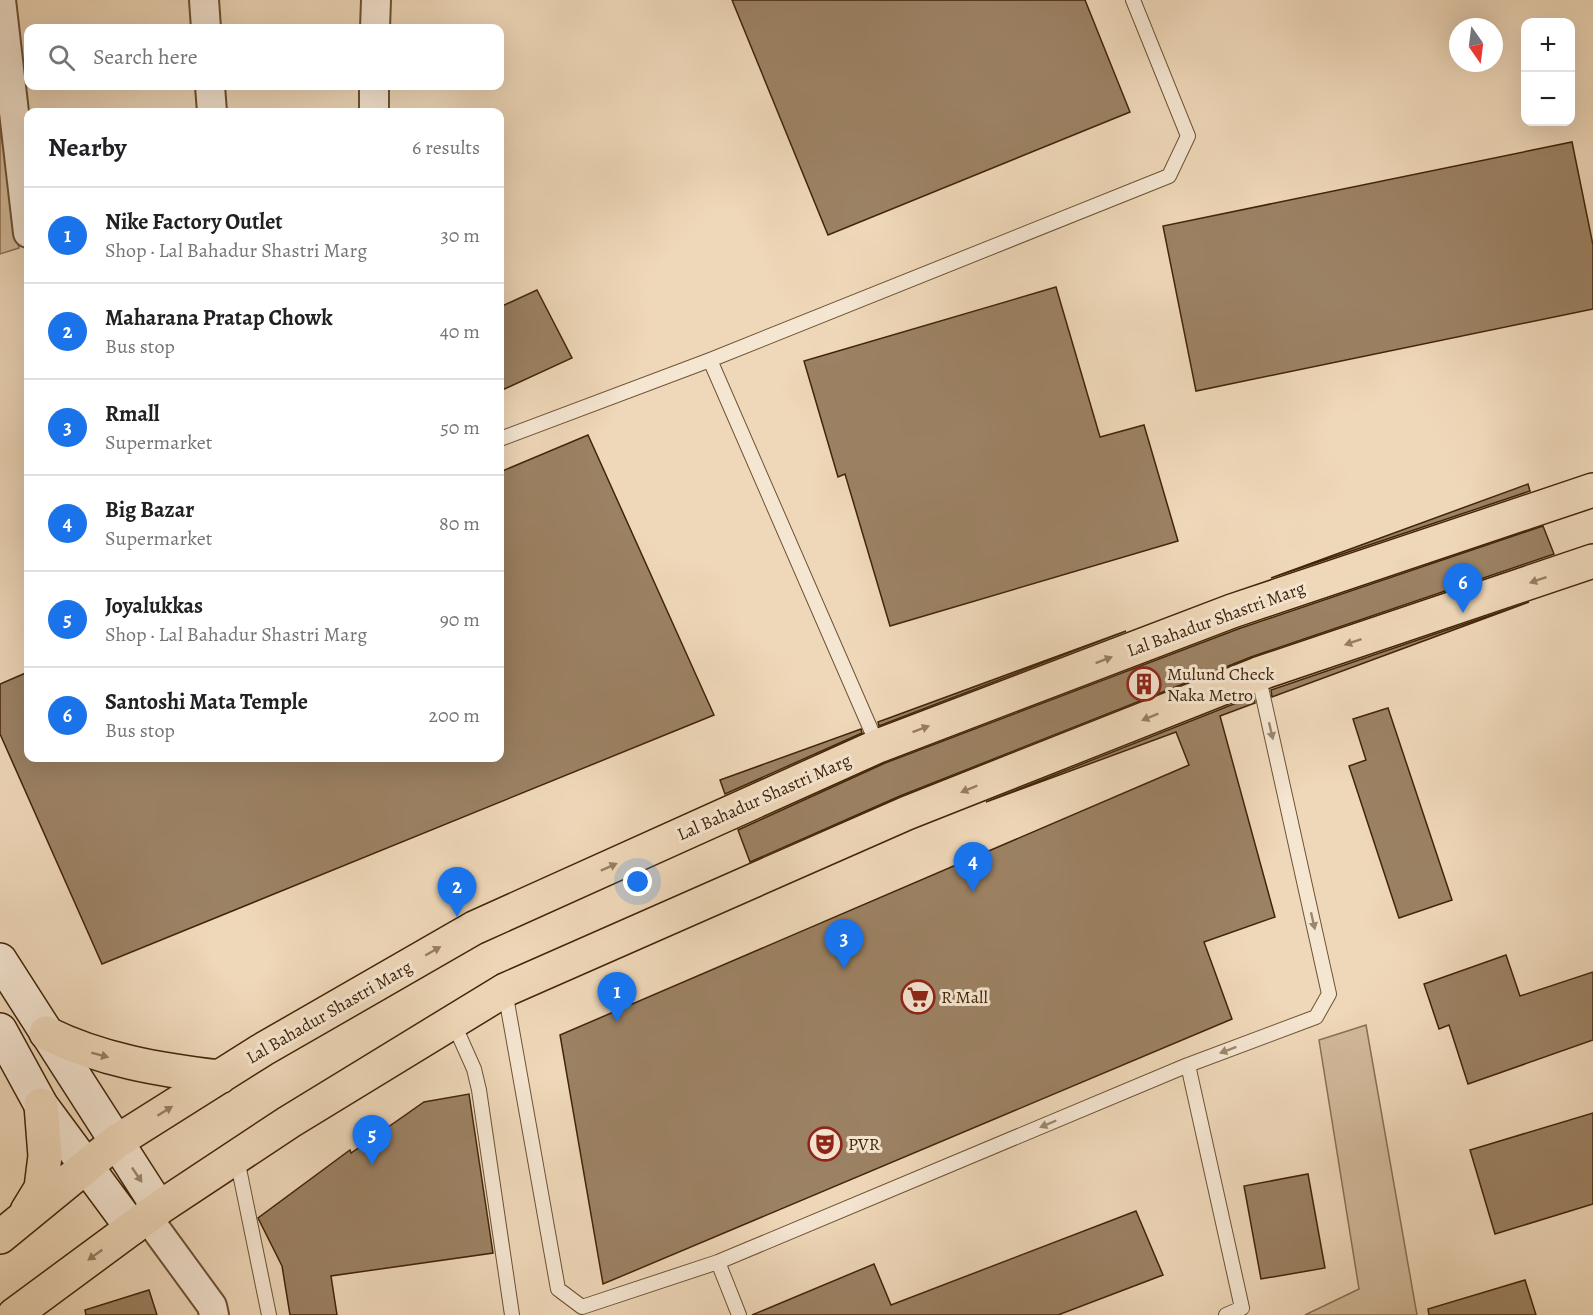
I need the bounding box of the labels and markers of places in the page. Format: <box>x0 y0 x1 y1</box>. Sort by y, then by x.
pin: 6 <box>1444 564 1482 613</box>
place label: Mulund Check Naka Metro <box>1167 662 1274 707</box>
building icon: Mulund Check Naka Metro <box>1126 666 1162 702</box>
pin: 4 <box>954 842 992 892</box>
pin: 2 <box>438 868 476 917</box>
pin: 3 <box>824 920 864 969</box>
pin: 1 <box>598 972 636 1022</box>
supermarket icon: R Mall <box>900 979 936 1015</box>
place label: R Mall <box>941 985 988 1009</box>
pin: 5 <box>352 1116 392 1165</box>
theatre icon: PVR <box>807 1126 843 1162</box>
place label: PVR <box>848 1132 880 1156</box>

